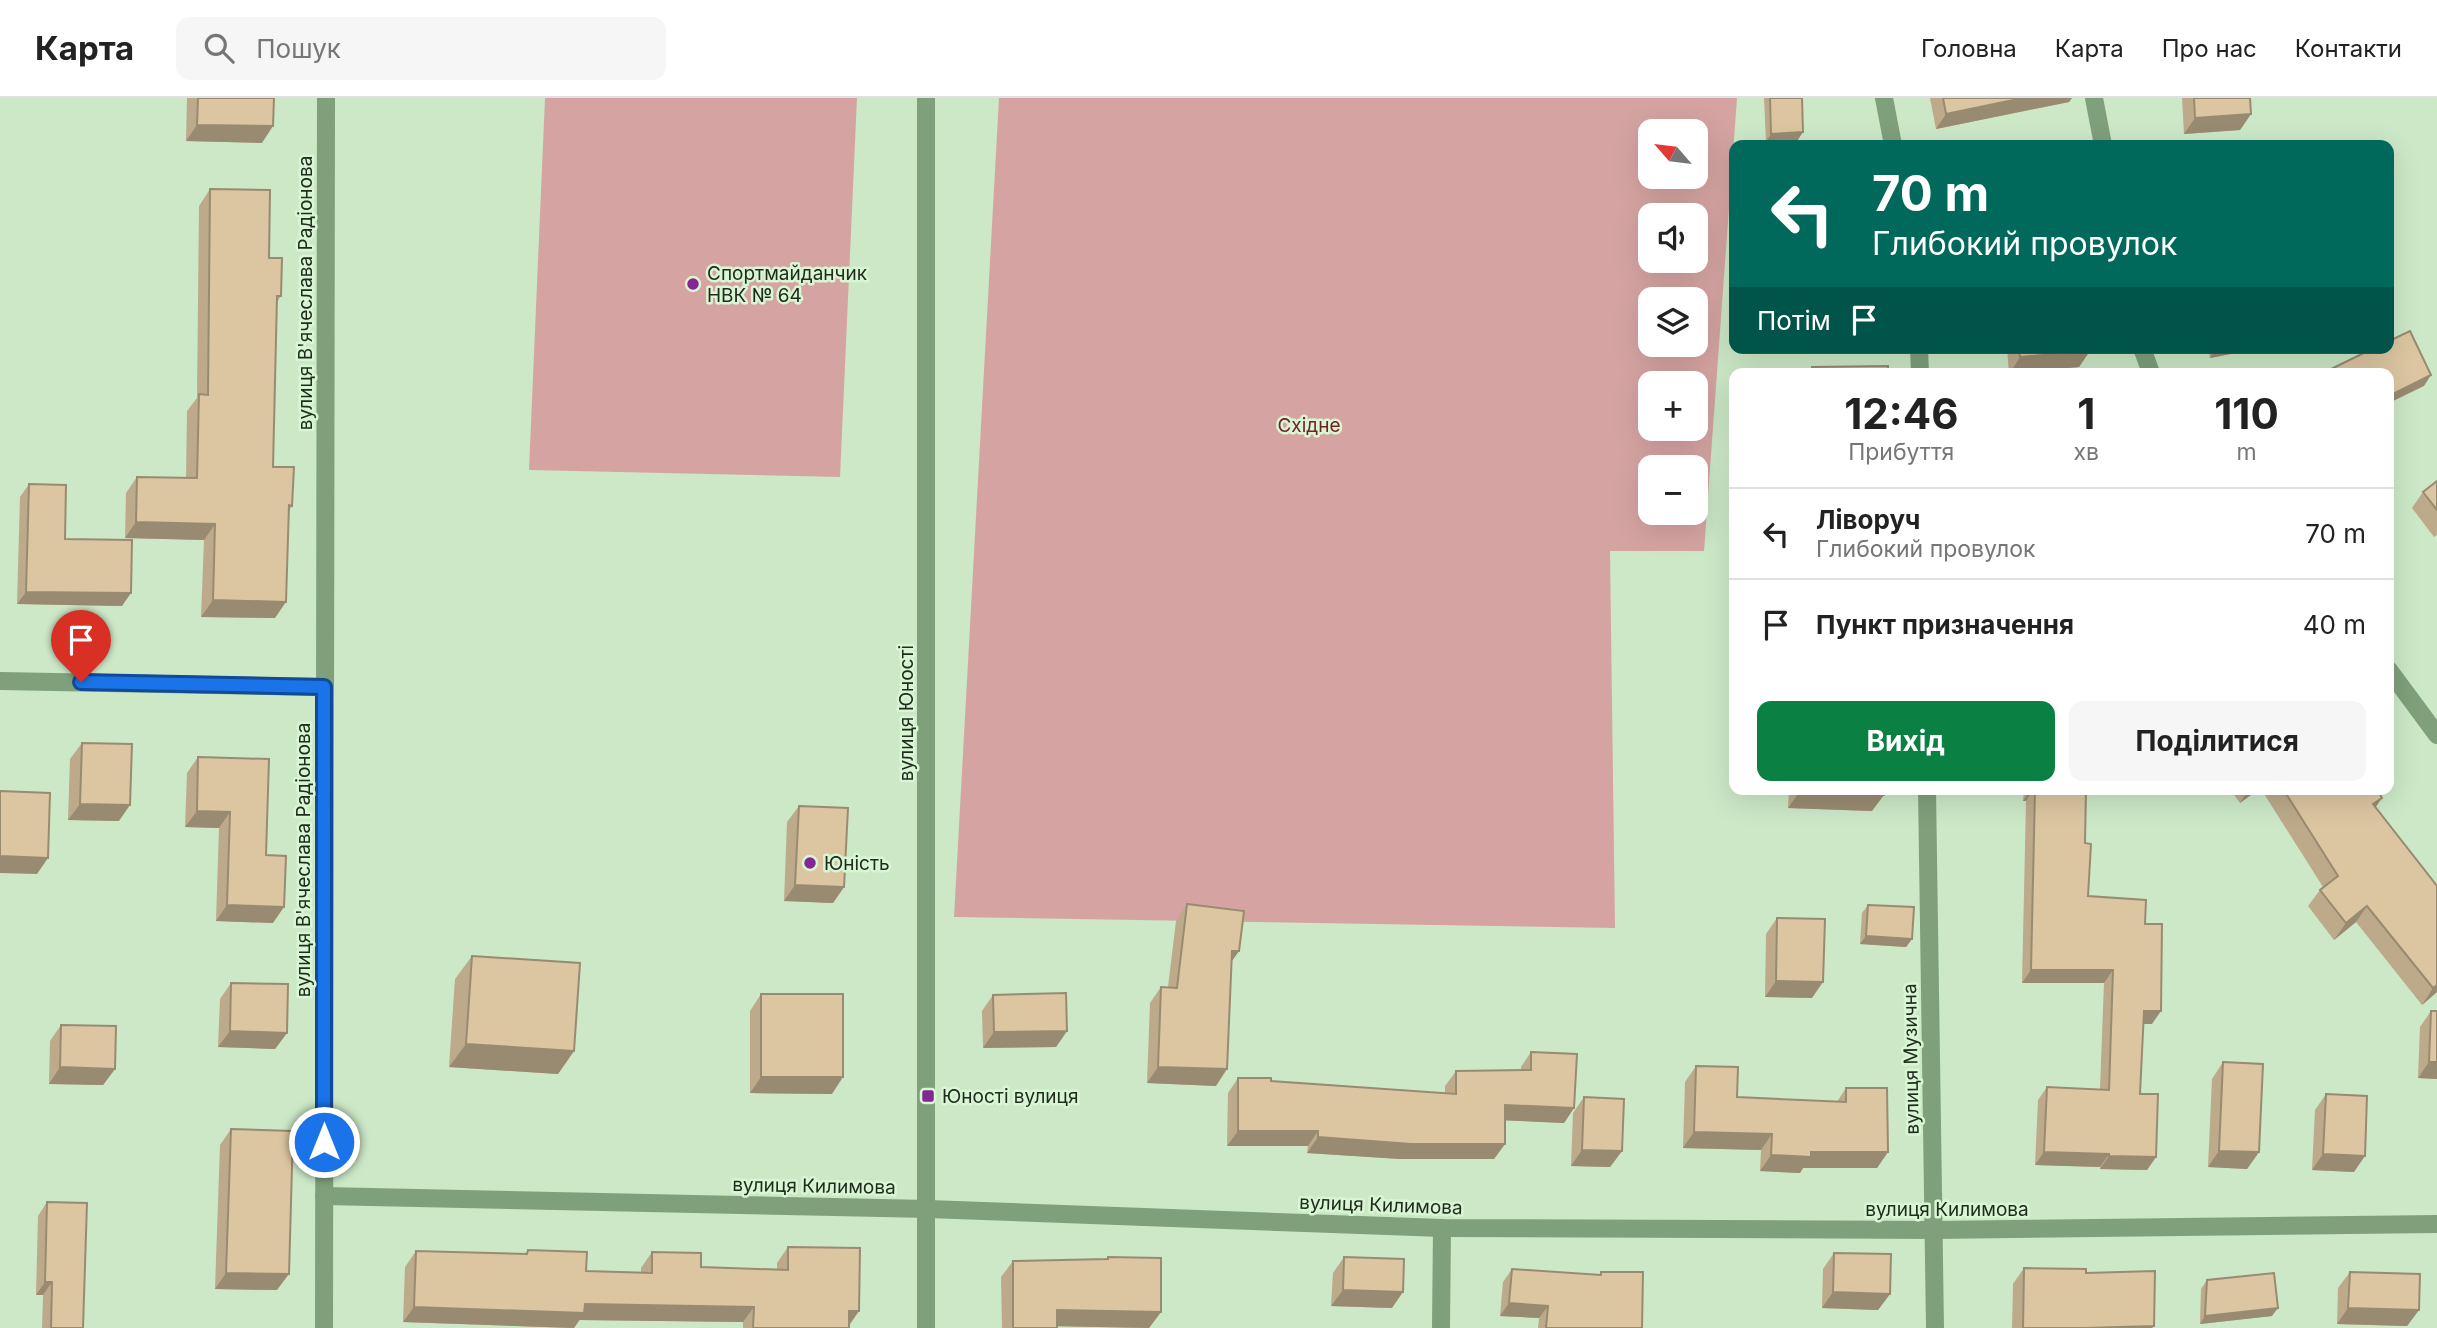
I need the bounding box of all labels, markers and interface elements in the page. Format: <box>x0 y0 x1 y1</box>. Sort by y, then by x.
search box <box>176 17 666 80</box>
text: Карта <box>35 28 134 68</box>
icon: search <box>200 29 238 67</box>
text: Пошук <box>256 33 341 64</box>
text: Головна <box>1921 34 2017 63</box>
text: Карта <box>2055 34 2124 63</box>
text: Про нас <box>2162 34 2257 63</box>
text: Контакти <box>2295 34 2402 63</box>
north arrow <box>1638 119 1708 189</box>
map controls <box>1638 119 1708 525</box>
street label: вулиця В'ячеслава Радіонова <box>294 156 317 430</box>
text: 70 m <box>1872 164 1989 223</box>
icon: left <box>1757 168 1848 259</box>
button: sound <box>1638 203 1708 273</box>
text: Глибокий провулок <box>1872 224 2177 263</box>
place label: Спортмайданчик НВК № 64 <box>707 262 868 307</box>
marker: Спортмайданчик НВК № 64 <box>685 276 701 292</box>
button: layers <box>1638 287 1708 357</box>
icon: arrive <box>1845 301 1883 339</box>
text: Потім <box>1757 305 1831 336</box>
button: + <box>1638 371 1708 441</box>
text: 12:46 <box>1844 388 1958 439</box>
text: 1 <box>2077 388 2095 439</box>
text: 110 <box>2214 388 2279 439</box>
park label: Східне <box>1277 414 1341 437</box>
text: Прибуття <box>1848 438 1954 466</box>
text: хв <box>2074 438 2099 466</box>
text: m <box>2236 438 2257 466</box>
button: − <box>1638 455 1708 525</box>
text: Ліворуч <box>1816 504 1920 535</box>
icon: left <box>1757 515 1795 553</box>
text: 70 m <box>2305 518 2366 549</box>
text: Глибокий провулок <box>1816 535 2035 563</box>
icon: arrive <box>1757 606 1795 644</box>
text: Пункт призначення <box>1816 609 2074 640</box>
text: 40 m <box>2303 609 2366 640</box>
pin <box>51 610 111 682</box>
icon: arrive <box>62 621 100 659</box>
street label: вулиця Юності <box>895 645 918 781</box>
button: Вихід <box>1757 701 2055 781</box>
button: Поділитися <box>2069 701 2366 781</box>
street label: вулиця В'ячеслава Радіонова <box>292 723 315 997</box>
place label: Юність <box>824 852 890 875</box>
marker: Юність <box>802 855 818 871</box>
street label: вулиця Музична <box>1898 983 1924 1135</box>
place label: Юності вулиця <box>942 1085 1078 1108</box>
marker: Юності вулиця <box>920 1088 936 1104</box>
position arrow <box>287 1105 361 1179</box>
street label: вулиця Килимова <box>732 1173 896 1199</box>
street label: вулиця Килимова <box>1299 1191 1463 1219</box>
street label: вулиця Килимова <box>1865 1198 2029 1221</box>

